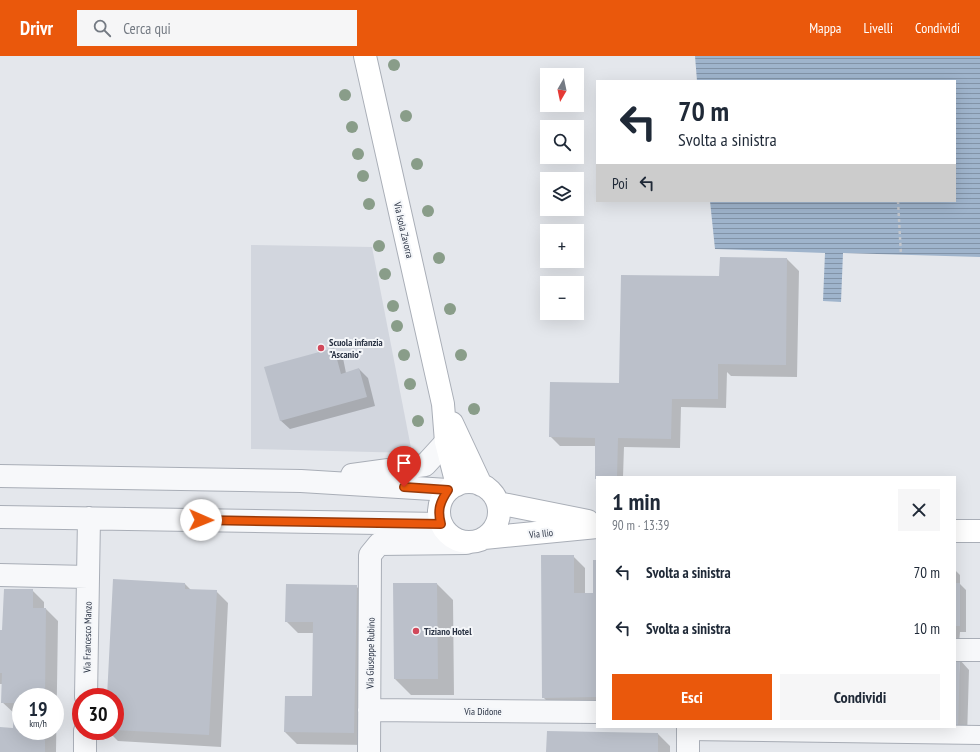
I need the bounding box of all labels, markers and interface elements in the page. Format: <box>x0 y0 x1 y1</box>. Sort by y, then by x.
search box <box>77 10 357 46</box>
text: Drivr <box>20 16 53 40</box>
icon: search <box>91 17 113 39</box>
text: Cerca qui <box>123 19 171 38</box>
text: Mappa <box>809 19 841 37</box>
text: Livelli <box>863 19 893 37</box>
text: Condividi <box>915 19 960 37</box>
north arrow <box>540 68 584 112</box>
map controls <box>540 68 584 320</box>
text: 70 m <box>678 92 729 129</box>
icon: left <box>612 96 664 148</box>
button: search <box>540 120 584 164</box>
text: Svolta a sinistra <box>678 128 777 151</box>
button: layers <box>540 172 584 216</box>
icon: left <box>636 172 658 194</box>
text: Poi <box>612 174 628 193</box>
street label: Via Isola Zavorra <box>391 200 416 259</box>
button: + <box>540 224 584 268</box>
button: − <box>540 276 584 320</box>
place label: Scuola infanzia "Ascanio" <box>329 336 383 361</box>
marker: Scuola infanzia "Ascanio" <box>316 343 326 353</box>
pin <box>387 446 421 487</box>
icon: arrive <box>393 452 415 474</box>
text: 1 min <box>612 486 660 517</box>
button: close <box>898 489 940 531</box>
position arrow <box>180 499 222 541</box>
text: 90 m · 13:39 <box>612 517 669 534</box>
street label: Via Ilio <box>527 526 554 541</box>
icon: left <box>612 561 634 583</box>
text: Svolta a sinistra <box>646 563 731 582</box>
text: 70 m <box>914 563 940 582</box>
street label: Via Francesco Manzo <box>80 601 95 674</box>
street label: Via Giuseppe Rubino <box>363 617 378 690</box>
icon: left <box>612 617 634 639</box>
text: Svolta a sinistra <box>646 619 731 638</box>
text: 10 m <box>914 619 940 638</box>
place label: Tiziano Hotel <box>424 625 472 638</box>
marker: Tiziano Hotel <box>411 626 421 636</box>
button: Esci <box>612 674 772 720</box>
button: Condividi <box>780 674 940 720</box>
speed limit sign: 30 <box>72 688 124 740</box>
text: 19 <box>28 696 48 722</box>
street label: Via Didone <box>463 705 502 718</box>
text: km/h <box>29 717 47 730</box>

